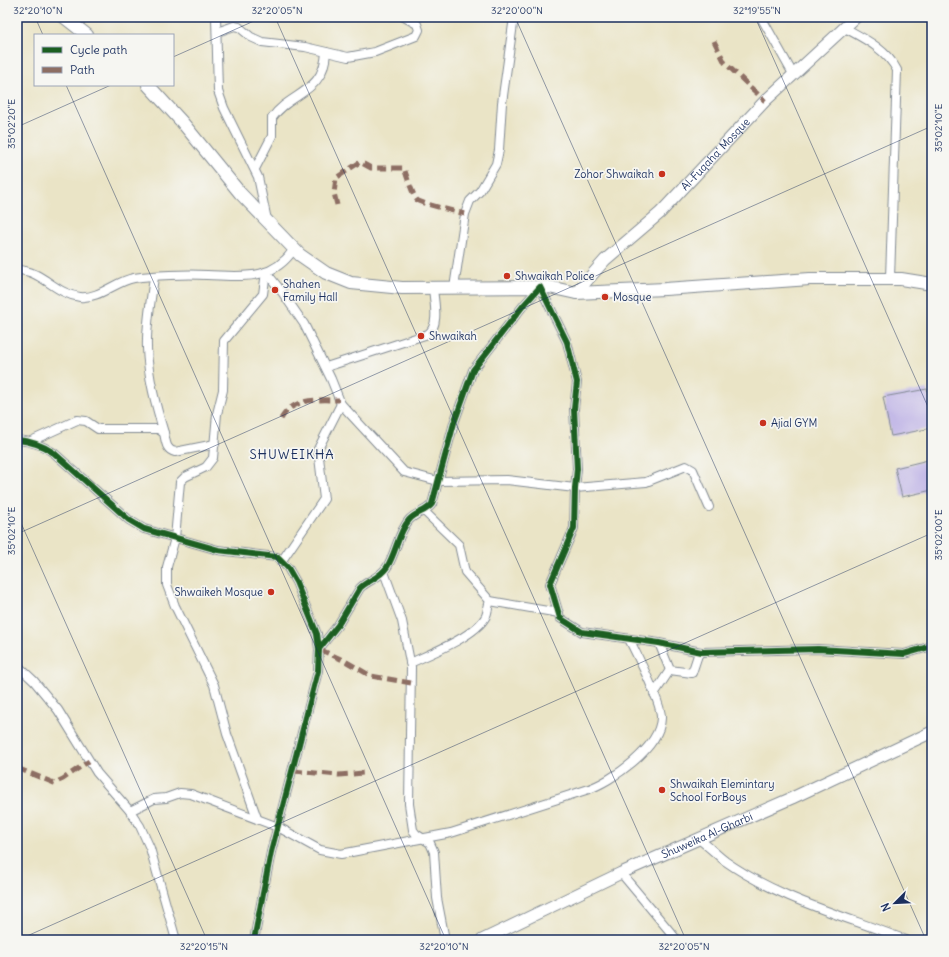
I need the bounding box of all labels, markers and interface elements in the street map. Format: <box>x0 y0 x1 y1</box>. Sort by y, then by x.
text: 32°20'10"N <box>13 4 63 17</box>
text: 32°20'05"N <box>251 4 303 17</box>
text: 32°20'00"N <box>491 4 543 17</box>
text: 32°19'55"N <box>733 4 781 17</box>
legend <box>34 34 174 86</box>
text: Cycle path <box>70 42 127 57</box>
text: Path <box>70 62 95 77</box>
text: 35°02'20"E <box>5 99 18 149</box>
text: 35°02'10"E <box>932 104 945 152</box>
street label: Al-Fuqaha' Mosque <box>678 115 753 193</box>
place label: Zohor Shwaikah <box>574 167 654 181</box>
marker: Zohor Shwaikah <box>657 169 667 179</box>
place label: Shwaikah Police <box>515 269 594 283</box>
marker: Shwaikah Police <box>502 271 512 281</box>
place label: Shahen Family Hall <box>283 277 338 304</box>
marker: Shahen Family Hall <box>270 285 280 295</box>
place label: Mosque <box>613 290 651 304</box>
marker: Mosque <box>600 292 610 302</box>
place label: Shwaikah <box>429 329 477 343</box>
marker: Shwaikah <box>416 331 426 341</box>
place label: Ajial GYM <box>771 416 817 430</box>
marker: Ajial GYM <box>758 418 768 428</box>
district label: SHUWEIKHA <box>249 446 335 463</box>
text: 35°02'10"E <box>5 507 18 555</box>
text: 35°02'00"E <box>932 509 945 561</box>
place label: Shwaikeh Mosque <box>174 585 263 599</box>
marker: Shwaikeh Mosque <box>266 587 276 597</box>
place label: Shwaikah Elemintary School ForBoys <box>670 777 775 804</box>
marker: Shwaikah Elemintary School ForBoys <box>657 785 667 795</box>
street label: Shuweika Al-Gharbi <box>659 809 755 862</box>
north arrow <box>875 883 915 923</box>
text: N <box>878 901 894 913</box>
text: 32°20'15"N <box>180 940 228 953</box>
text: 32°20'10"N <box>419 940 469 953</box>
text: 32°20'05"N <box>658 940 710 953</box>

